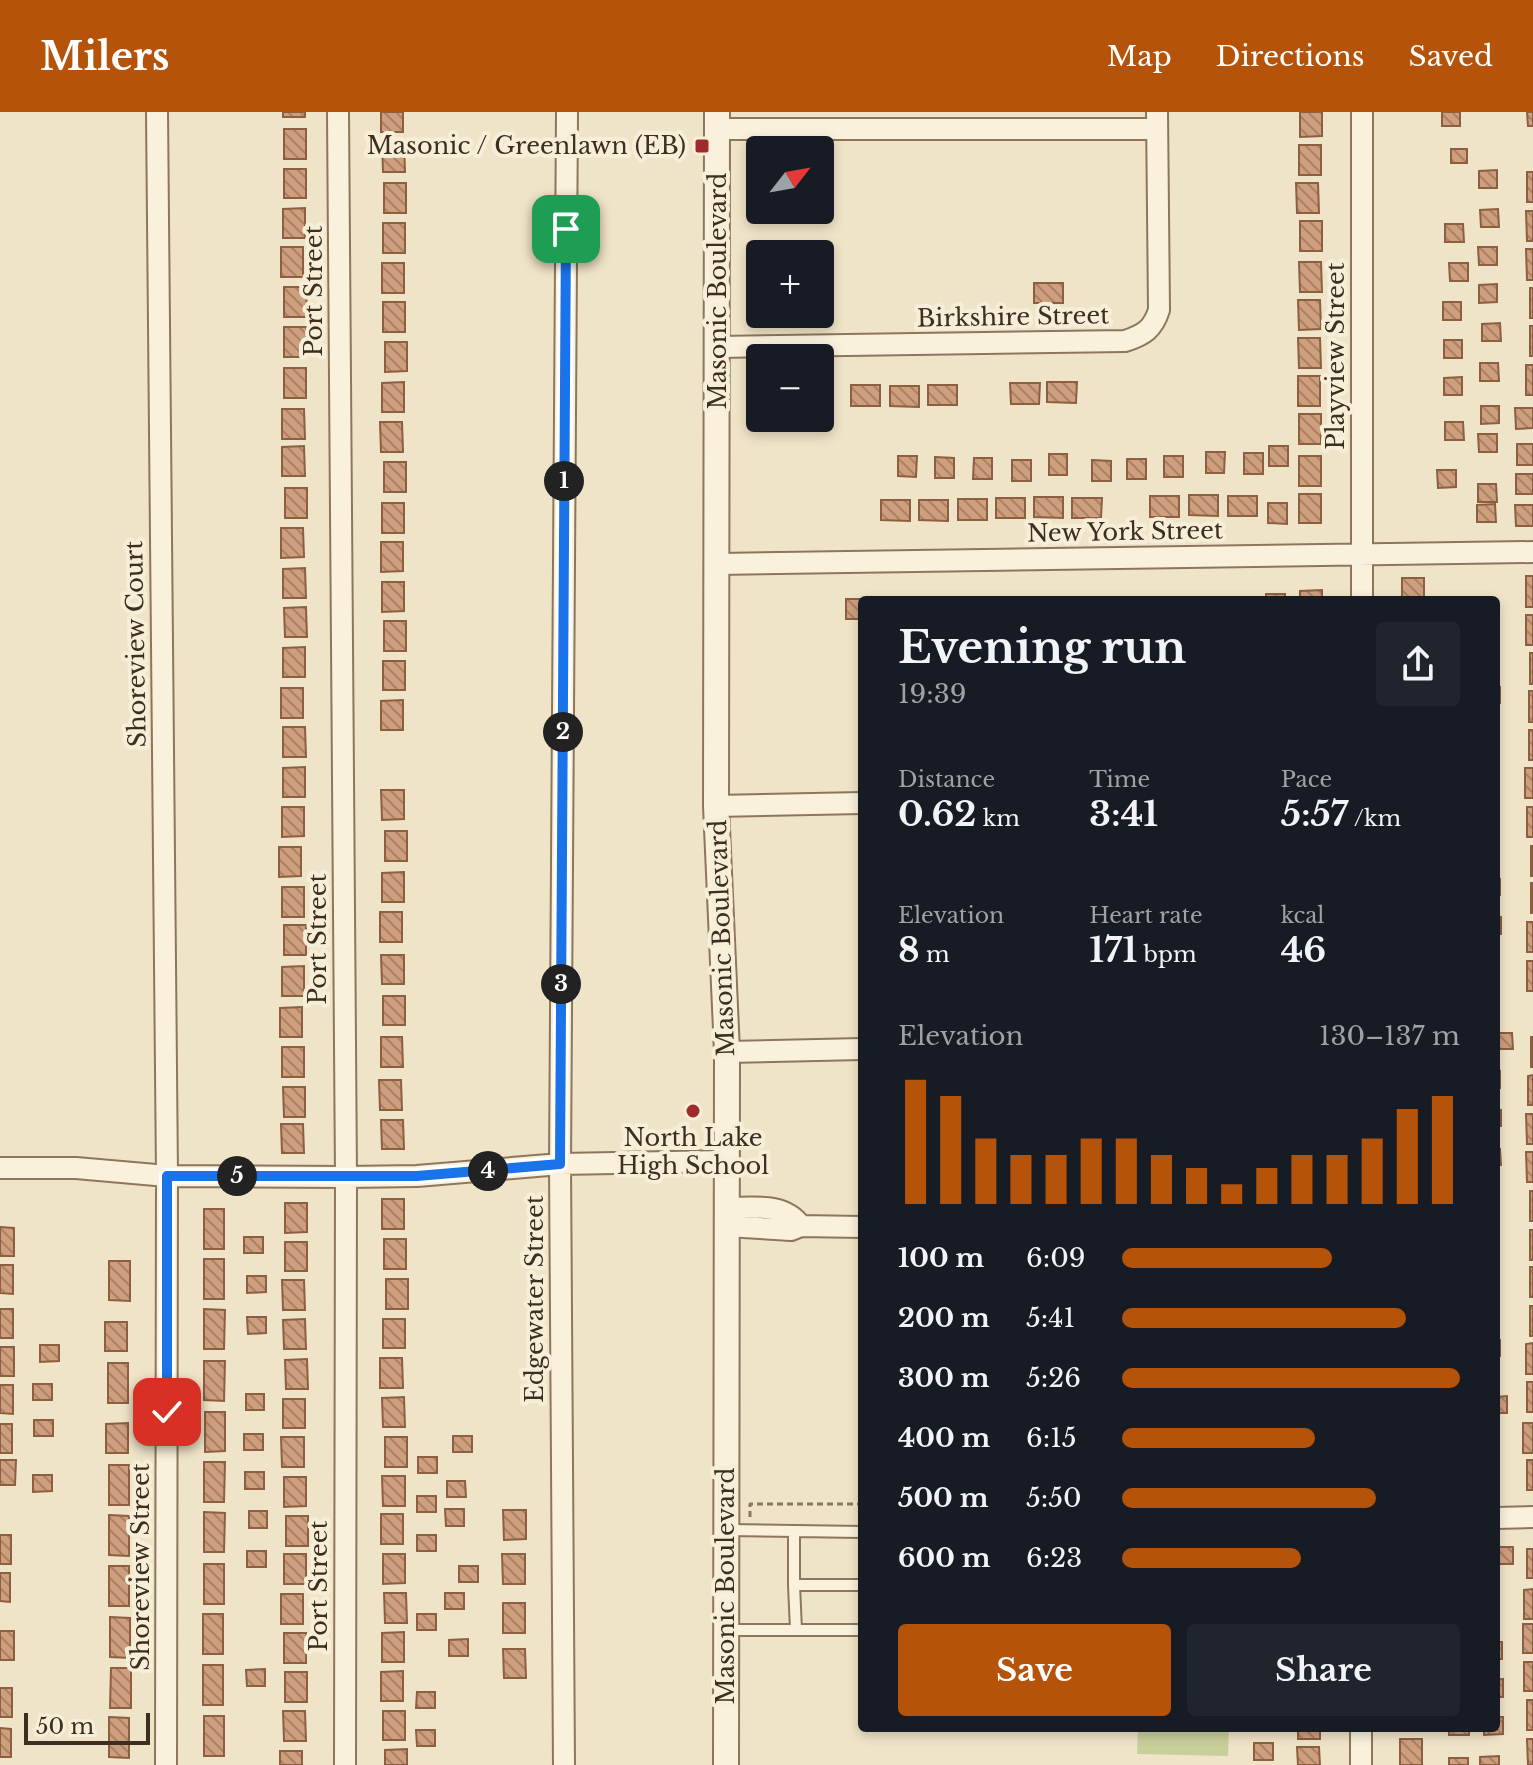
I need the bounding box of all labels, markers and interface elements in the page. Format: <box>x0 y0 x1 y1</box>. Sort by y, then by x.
text: Milers <box>40 33 170 80</box>
text: Map <box>1107 39 1172 74</box>
text: Directions <box>1216 39 1365 74</box>
text: Saved <box>1409 39 1493 74</box>
place label: Masonic / Greenlawn (EB) <box>367 131 686 160</box>
north arrow <box>746 136 834 224</box>
map controls <box>746 136 834 432</box>
marker: Masonic / Greenlawn (EB) <box>693 137 711 155</box>
street label: Masonic Boulevard <box>703 172 732 410</box>
pin <box>532 195 600 263</box>
icon: arrive <box>544 207 588 251</box>
street label: Port Street <box>299 225 328 357</box>
button: + <box>746 240 834 328</box>
street label: Playview Street <box>1321 262 1350 450</box>
street label: Birkshire Street <box>917 300 1109 333</box>
button: − <box>746 344 834 432</box>
pin: 1 <box>544 461 584 501</box>
text: 1 <box>559 467 569 494</box>
street label: New York Street <box>1027 515 1223 548</box>
street label: Shoreview Court <box>119 540 152 748</box>
text: Evening run <box>898 620 1186 675</box>
button: share <box>1376 622 1460 706</box>
text: 19:39 <box>898 678 966 710</box>
pin: 2 <box>543 712 583 752</box>
text: 2 <box>556 718 570 745</box>
text: Distance <box>898 766 995 793</box>
text: Time <box>1089 766 1150 793</box>
text: Pace <box>1281 766 1332 793</box>
text: 0.62 <box>898 793 976 835</box>
text: 3:41 <box>1089 793 1158 835</box>
text: 5:57 <box>1281 793 1348 835</box>
text: km <box>976 805 1020 832</box>
text: /km <box>1348 805 1401 832</box>
street label: Masonic Boulevard <box>703 819 740 1057</box>
street label: Port Street <box>303 873 332 1005</box>
text: Elevation <box>898 902 1004 929</box>
text: Heart rate <box>1089 902 1203 929</box>
text: kcal <box>1281 902 1325 929</box>
text: 8 <box>898 929 920 971</box>
text: 171 <box>1089 929 1137 971</box>
text: 46 <box>1281 929 1326 971</box>
text: m <box>920 941 950 968</box>
text: bpm <box>1137 941 1197 968</box>
pin: 3 <box>541 964 581 1004</box>
text: 3 <box>554 970 568 997</box>
text: Elevation <box>898 1020 1024 1052</box>
text: 130–137 m <box>1319 1020 1460 1052</box>
marker: North Lake High School <box>684 1102 702 1120</box>
place label: North Lake High School <box>617 1123 769 1180</box>
pin: 4 <box>468 1151 508 1191</box>
pin: 5 <box>217 1156 257 1196</box>
text: 4 <box>481 1157 495 1184</box>
text: 5 <box>230 1162 244 1189</box>
street label: Edgewater Street <box>520 1195 549 1403</box>
text: 100 m <box>898 1242 984 1274</box>
text: 6:09 <box>1026 1242 1085 1274</box>
text: 200 m <box>898 1302 990 1334</box>
text: 5:41 <box>1026 1302 1075 1334</box>
text: 300 m <box>898 1362 990 1394</box>
text: 5:26 <box>1026 1362 1081 1394</box>
pin <box>133 1378 201 1446</box>
icon: check <box>145 1390 189 1434</box>
text: 400 m <box>898 1422 990 1454</box>
text: 6:15 <box>1026 1422 1077 1454</box>
street label: Shoreview Street <box>126 1463 155 1671</box>
street label: Masonic Boulevard <box>711 1467 740 1705</box>
text: 500 m <box>898 1482 988 1514</box>
text: 5:50 <box>1026 1482 1082 1514</box>
street label: Port Street <box>304 1520 333 1652</box>
text: 600 m <box>898 1542 990 1574</box>
text: 6:23 <box>1026 1542 1082 1574</box>
button: Save <box>898 1624 1171 1716</box>
button: Share <box>1187 1624 1460 1716</box>
scale bar <box>24 1709 150 1745</box>
text: 50 m <box>36 1713 94 1740</box>

